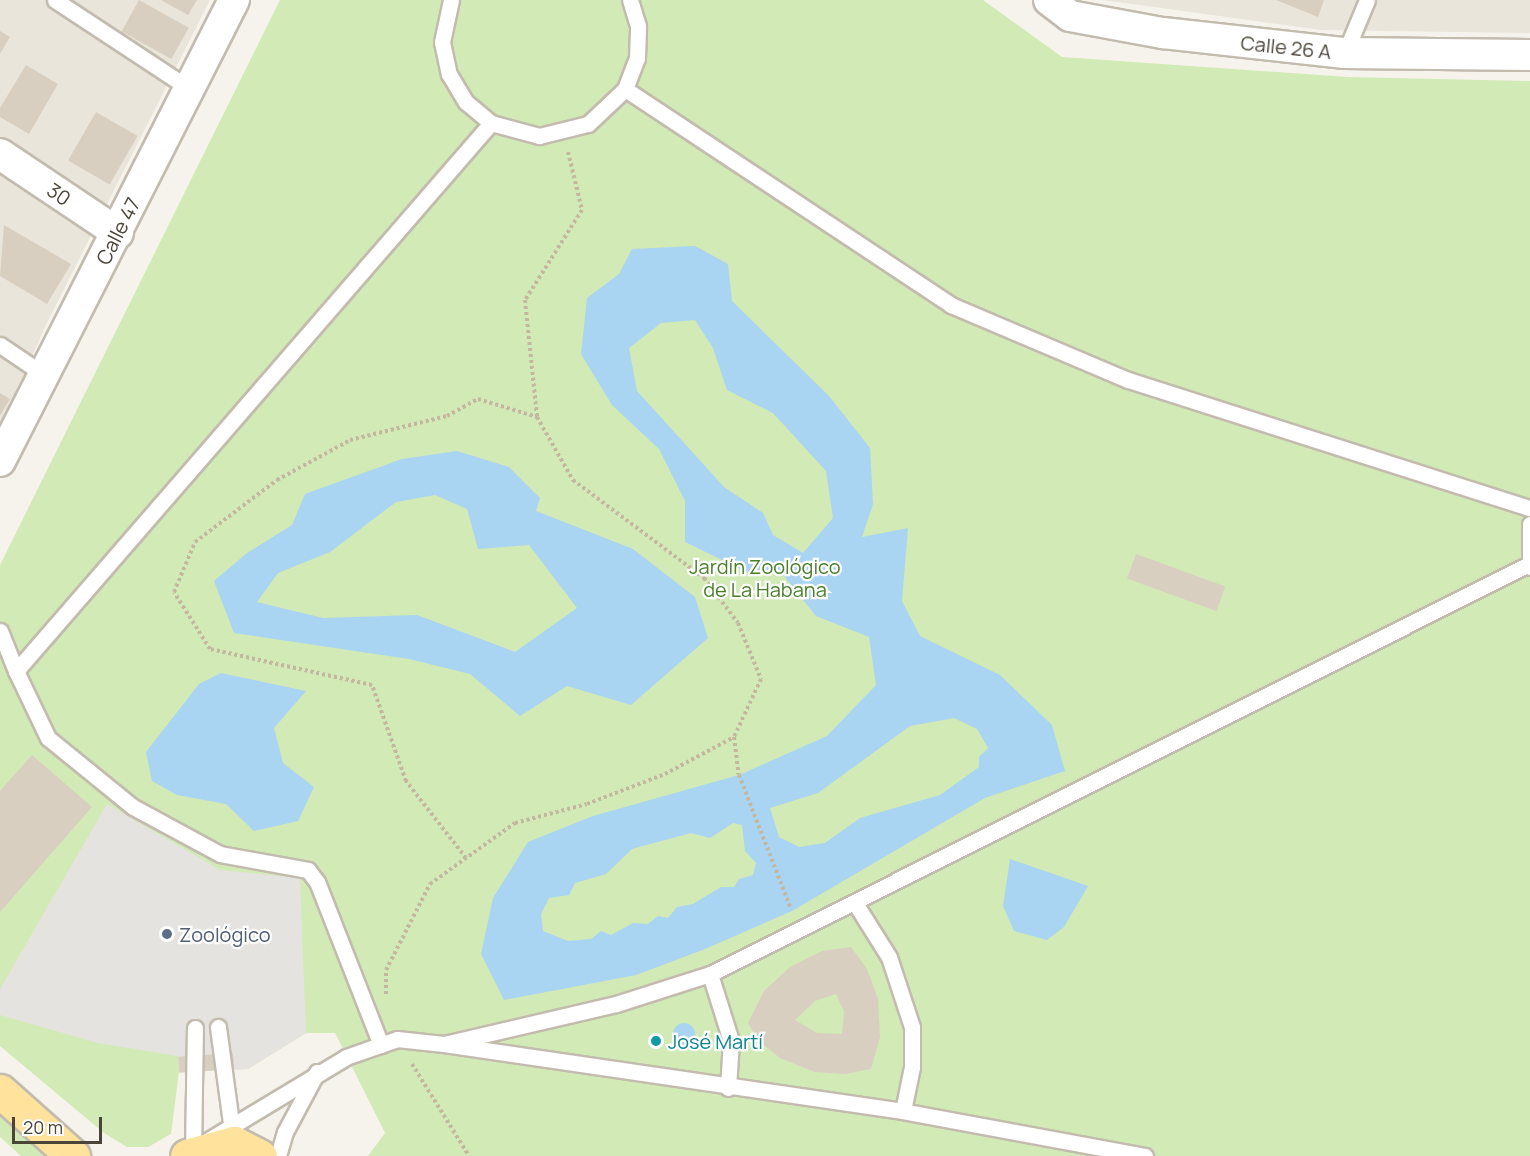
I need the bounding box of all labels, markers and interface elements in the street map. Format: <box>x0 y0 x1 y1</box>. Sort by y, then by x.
street label: Calle 26 A <box>1240 30 1332 64</box>
street label: 30 <box>43 178 75 210</box>
street label: Calle 47 <box>91 193 145 269</box>
park label: Jardín Zoológico de La Habana <box>689 554 841 601</box>
place label: Zoológico <box>179 922 271 946</box>
marker: Zoológico <box>160 927 174 941</box>
place label: José Martí <box>668 1029 763 1053</box>
marker: José Martí <box>649 1034 663 1048</box>
scale bar <box>15 1105 105 1143</box>
text: 20 m <box>23 1115 63 1139</box>

